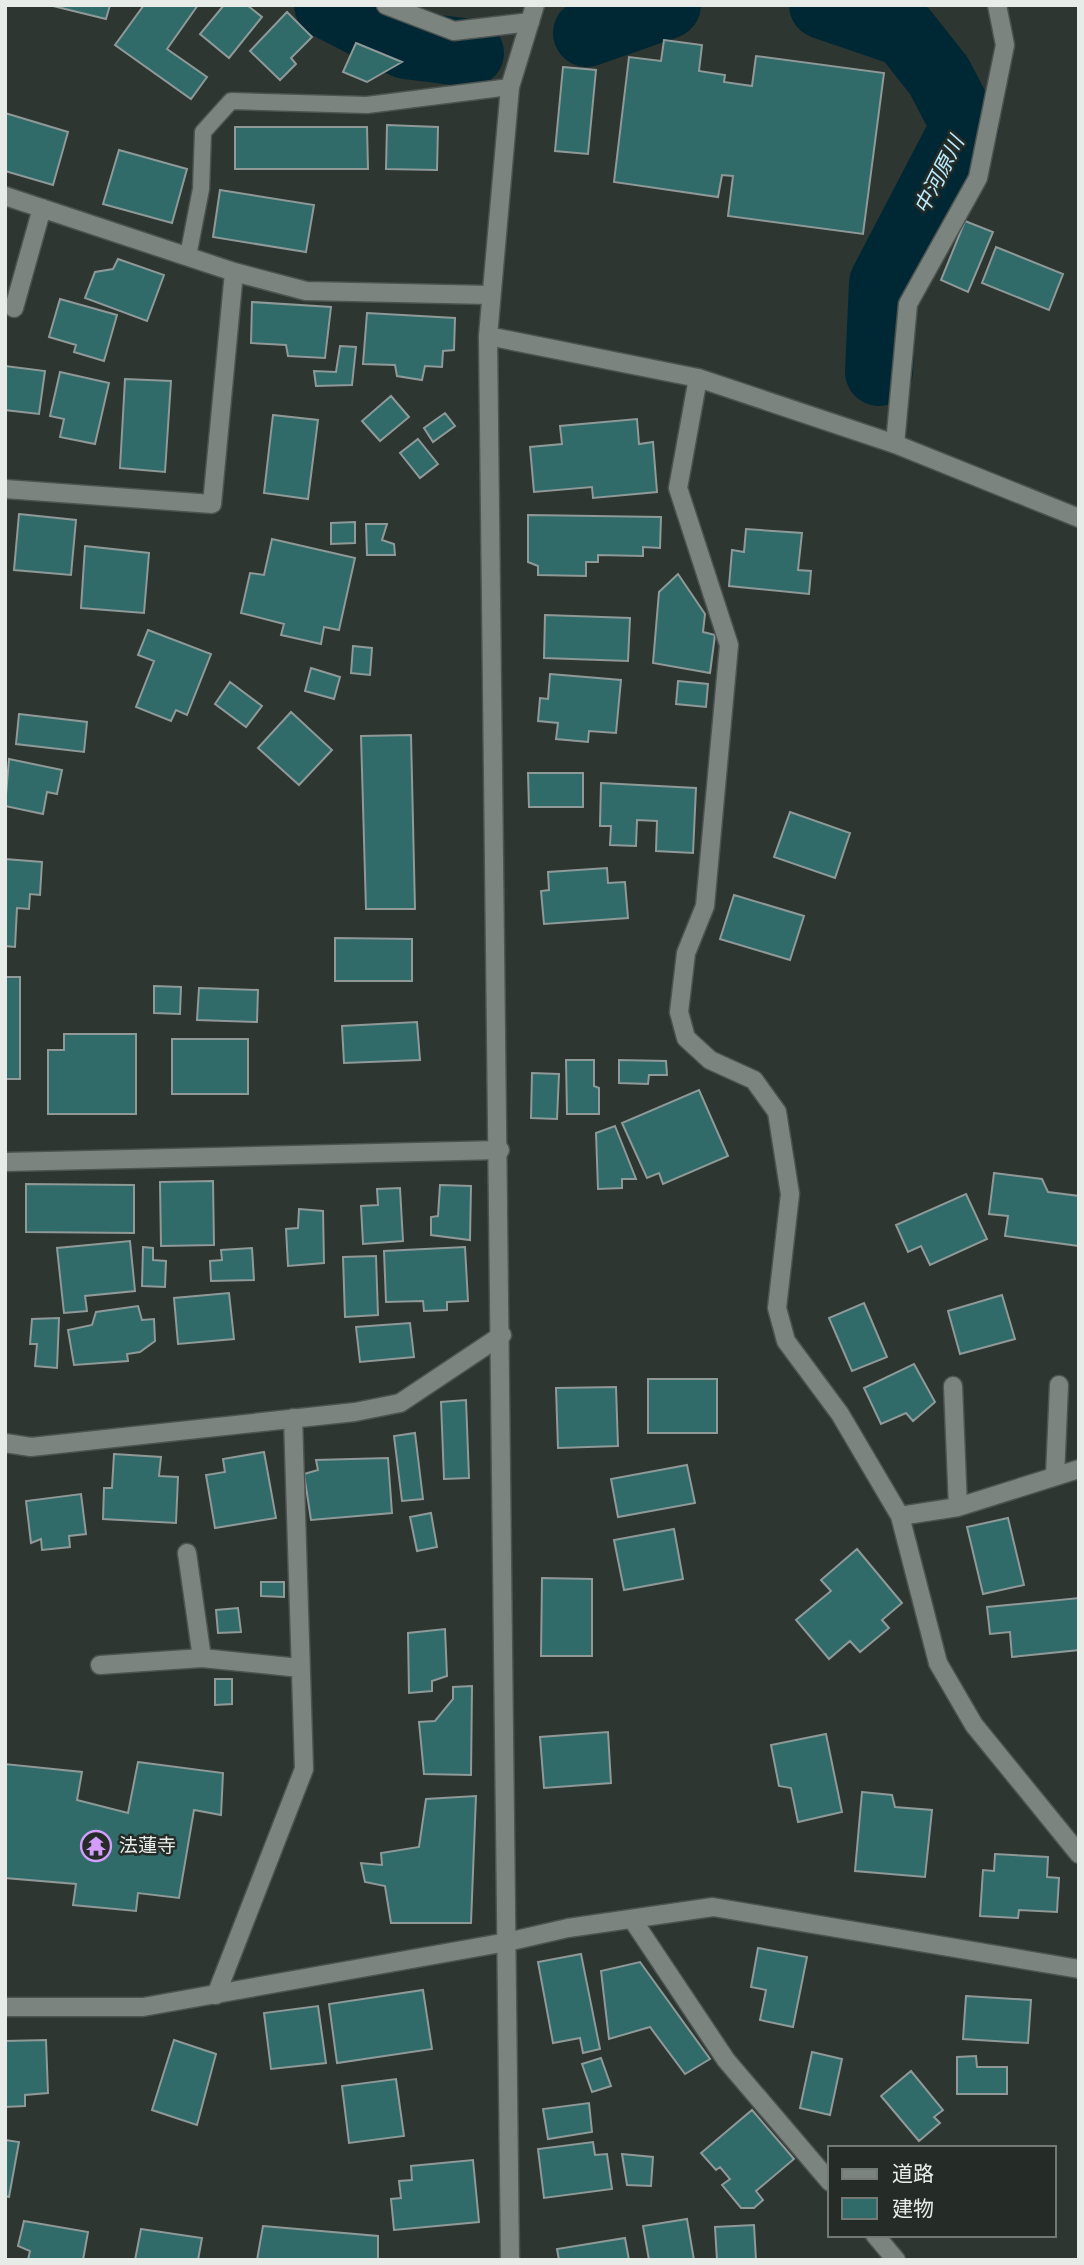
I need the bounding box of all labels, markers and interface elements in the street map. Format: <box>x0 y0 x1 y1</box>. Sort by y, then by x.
water label: 中河原川 <box>907 129 971 219</box>
temple icon: 法蓮寺 <box>79 1829 113 1863</box>
place label: 法蓮寺 <box>119 1833 176 1859</box>
legend <box>828 2146 1056 2237</box>
text: 道路 <box>892 2160 934 2188</box>
text: 建物 <box>892 2195 934 2223</box>

